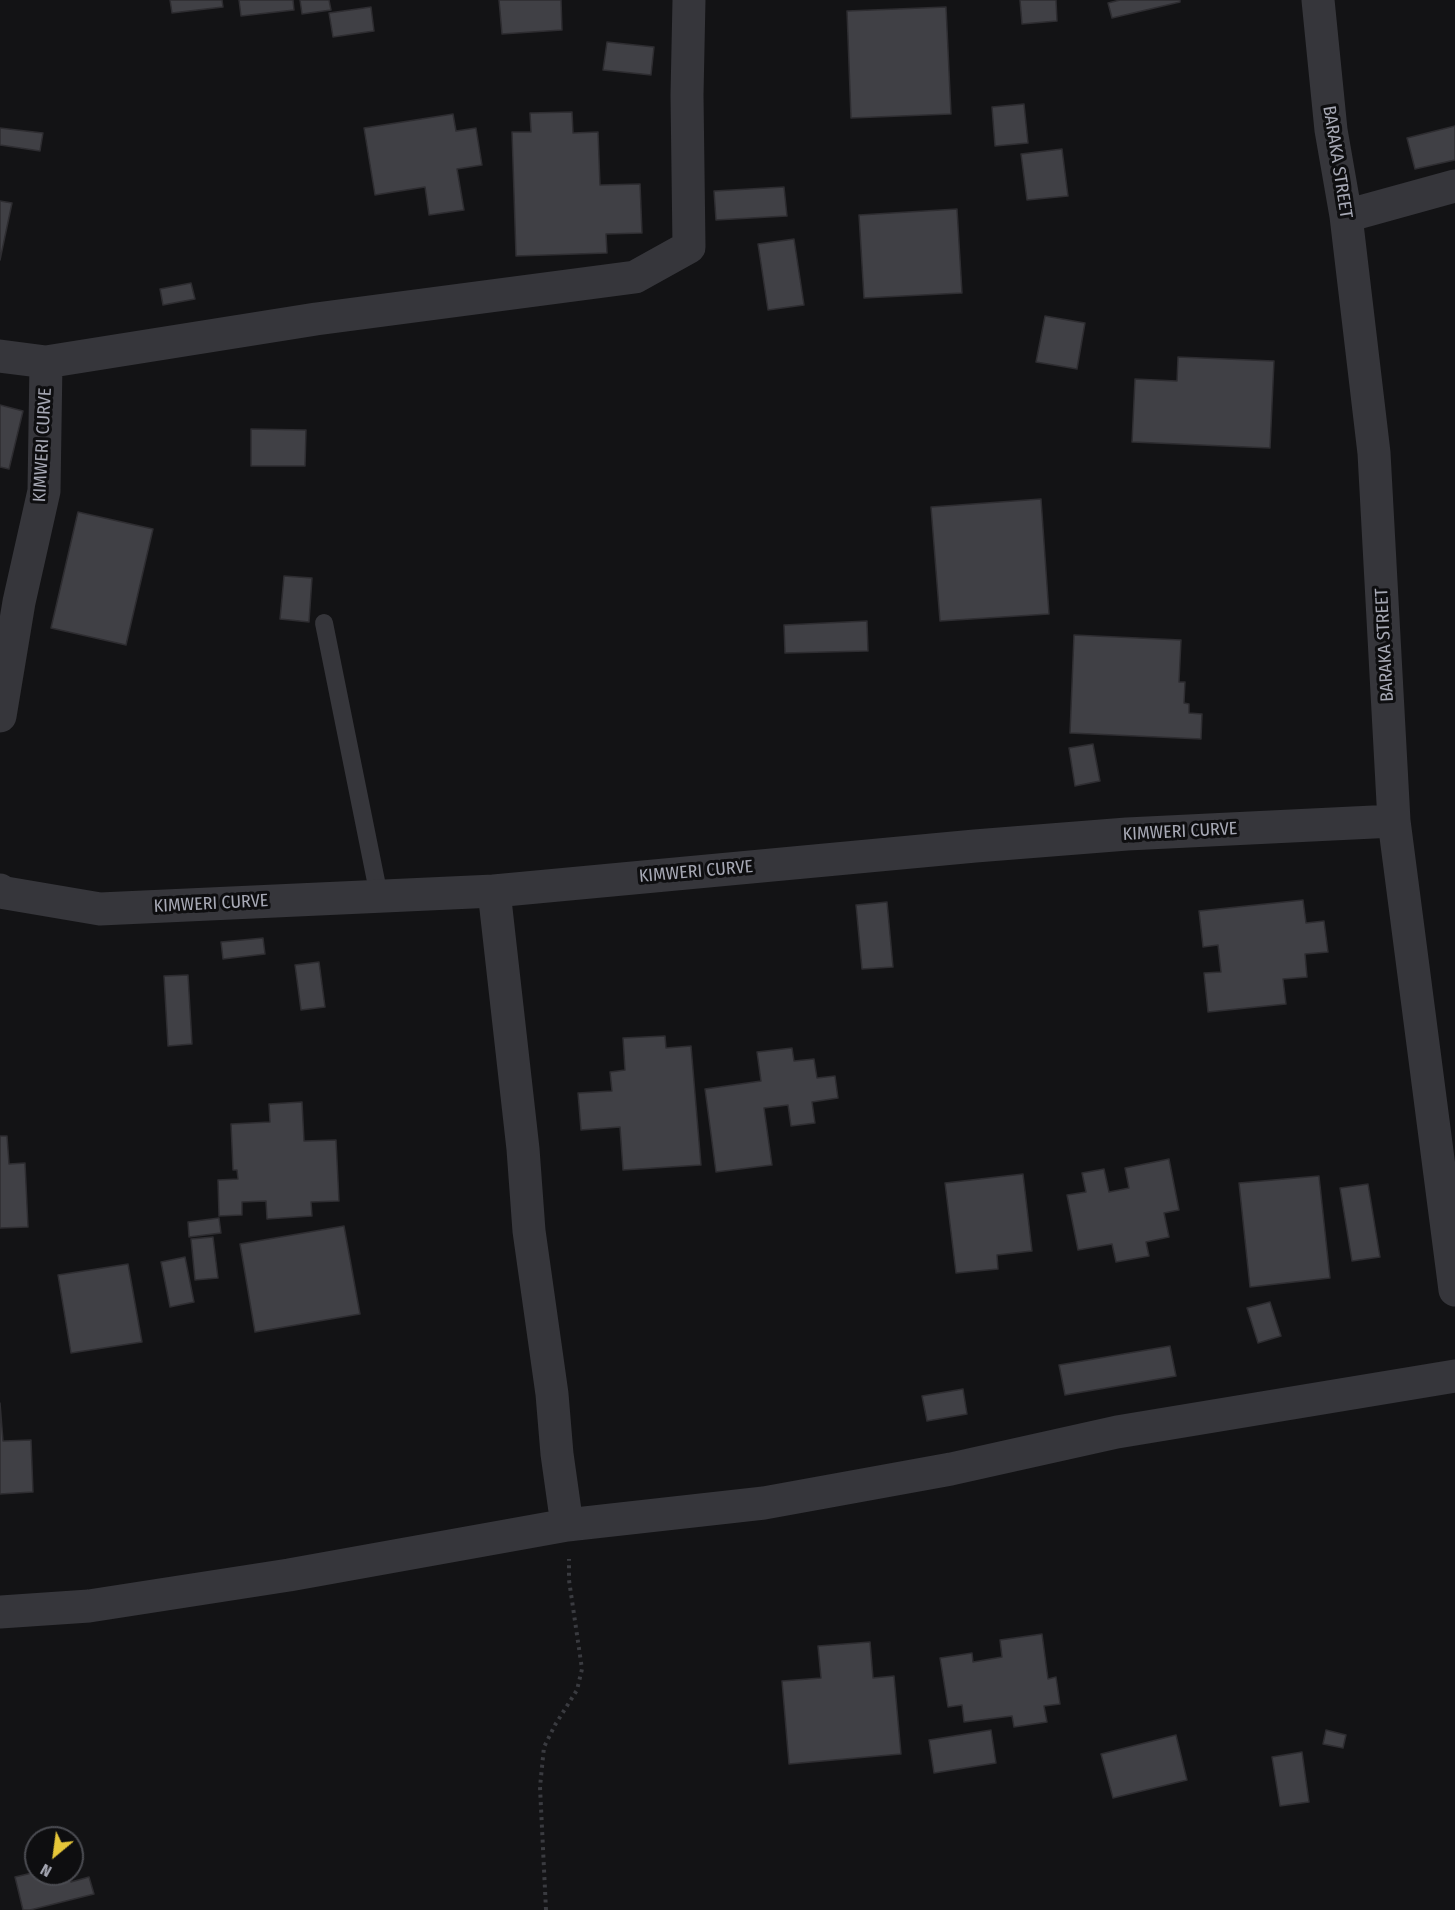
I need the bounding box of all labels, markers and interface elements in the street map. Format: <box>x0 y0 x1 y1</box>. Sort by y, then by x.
street label: BARAKA STREET <box>1317 104 1357 220</box>
street label: KIMWERI CURVE <box>29 387 57 503</box>
street label: BARAKA STREET <box>1371 588 1399 702</box>
street label: KIMWERI CURVE <box>1122 818 1238 846</box>
street label: KIMWERI CURVE <box>638 856 754 888</box>
street label: KIMWERI CURVE <box>153 890 269 918</box>
north arrow <box>24 1826 84 1886</box>
text: N <box>37 1860 55 1881</box>

